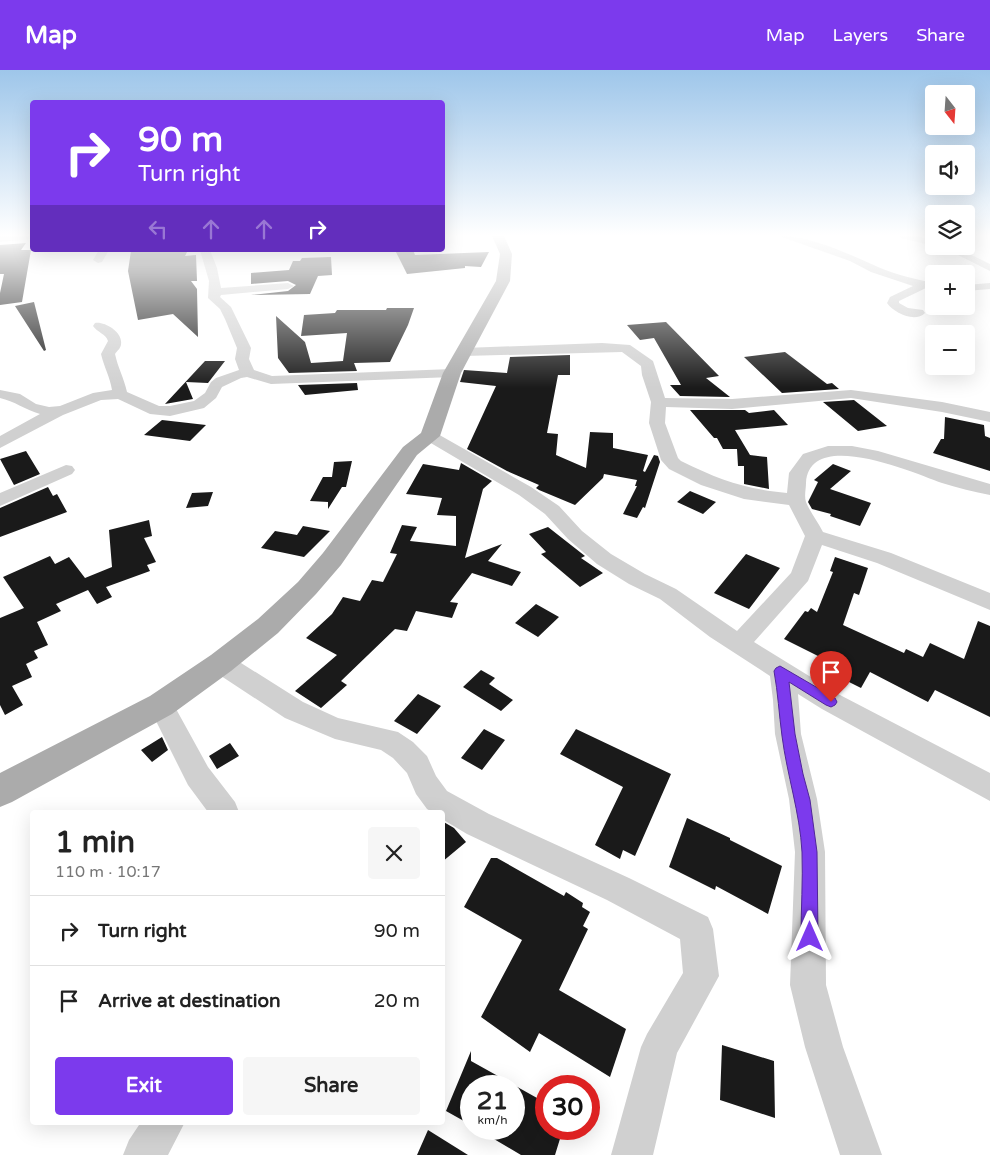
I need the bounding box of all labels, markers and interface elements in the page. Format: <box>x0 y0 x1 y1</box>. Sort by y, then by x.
text: Map <box>25 21 77 50</box>
text: Map <box>766 24 805 46</box>
text: Layers <box>833 24 888 46</box>
text: Share <box>916 24 965 46</box>
north arrow <box>925 85 975 135</box>
map controls <box>925 85 975 375</box>
text: 90 m <box>138 119 223 161</box>
icon: right <box>55 120 120 185</box>
button: sound <box>925 145 975 195</box>
text: Turn right <box>138 161 240 187</box>
button: layers <box>925 205 975 255</box>
icon: left <box>144 215 172 243</box>
icon: ahead <box>197 215 225 243</box>
icon: ahead <box>250 215 278 243</box>
icon: right <box>303 215 331 243</box>
button: + <box>925 265 975 315</box>
button: − <box>925 325 975 375</box>
pin <box>810 651 852 702</box>
icon: arrive <box>817 658 845 686</box>
text: 1 min <box>55 824 135 861</box>
button: close <box>368 827 420 879</box>
text: 110 m · 10:17 <box>55 862 161 882</box>
position arrow <box>783 910 835 962</box>
icon: right <box>55 917 83 945</box>
text: Turn right <box>98 920 186 942</box>
text: 90 m <box>374 920 420 942</box>
icon: arrive <box>55 987 83 1015</box>
text: Arrive at destination <box>98 990 281 1012</box>
text: 20 m <box>374 990 420 1012</box>
button: Exit <box>55 1057 233 1115</box>
button: Share <box>243 1057 420 1115</box>
speed limit sign: 30 <box>535 1075 600 1140</box>
text: 21 <box>477 1086 508 1116</box>
text: km/h <box>477 1113 508 1127</box>

